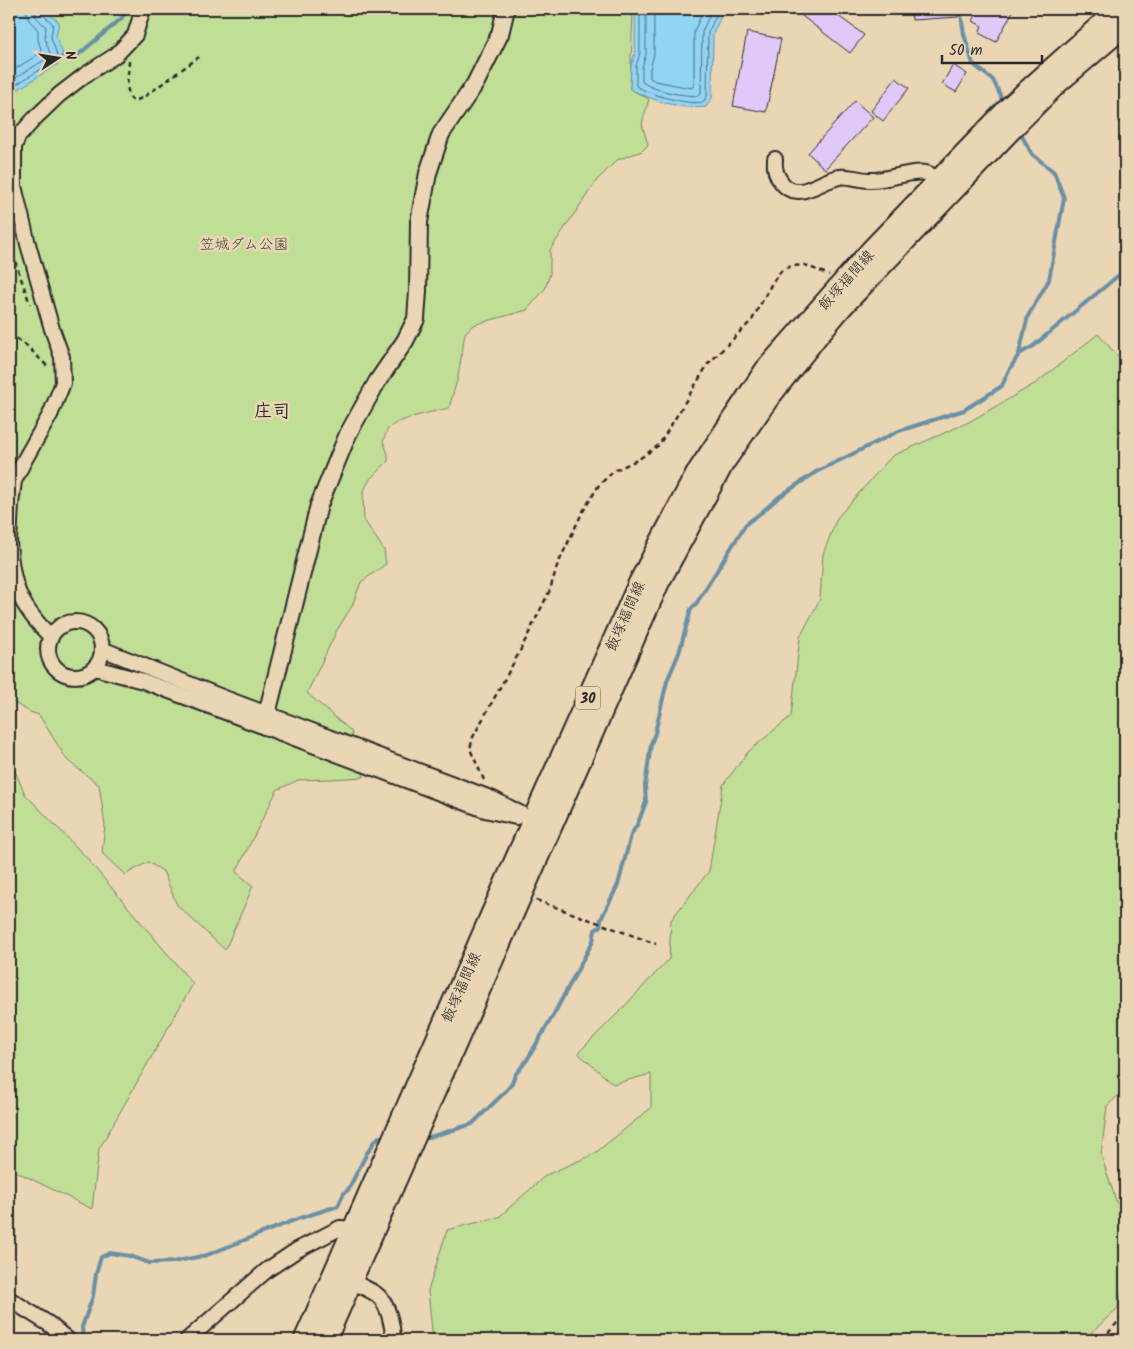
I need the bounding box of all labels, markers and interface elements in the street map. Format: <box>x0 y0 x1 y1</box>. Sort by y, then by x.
north arrow <box>32 32 82 82</box>
scale bar <box>942 32 1042 64</box>
text: 50 m <box>949 39 983 63</box>
text: N <box>58 49 81 62</box>
park label: 笠城ダム公園 <box>200 233 288 257</box>
street label: 飯塚福間線 <box>813 245 881 317</box>
district label: 庄司 <box>254 398 290 427</box>
street label: 飯塚福間線 <box>600 577 652 656</box>
road number: 30 <box>576 686 600 710</box>
street label: 飯塚福間線 <box>436 948 488 1027</box>

